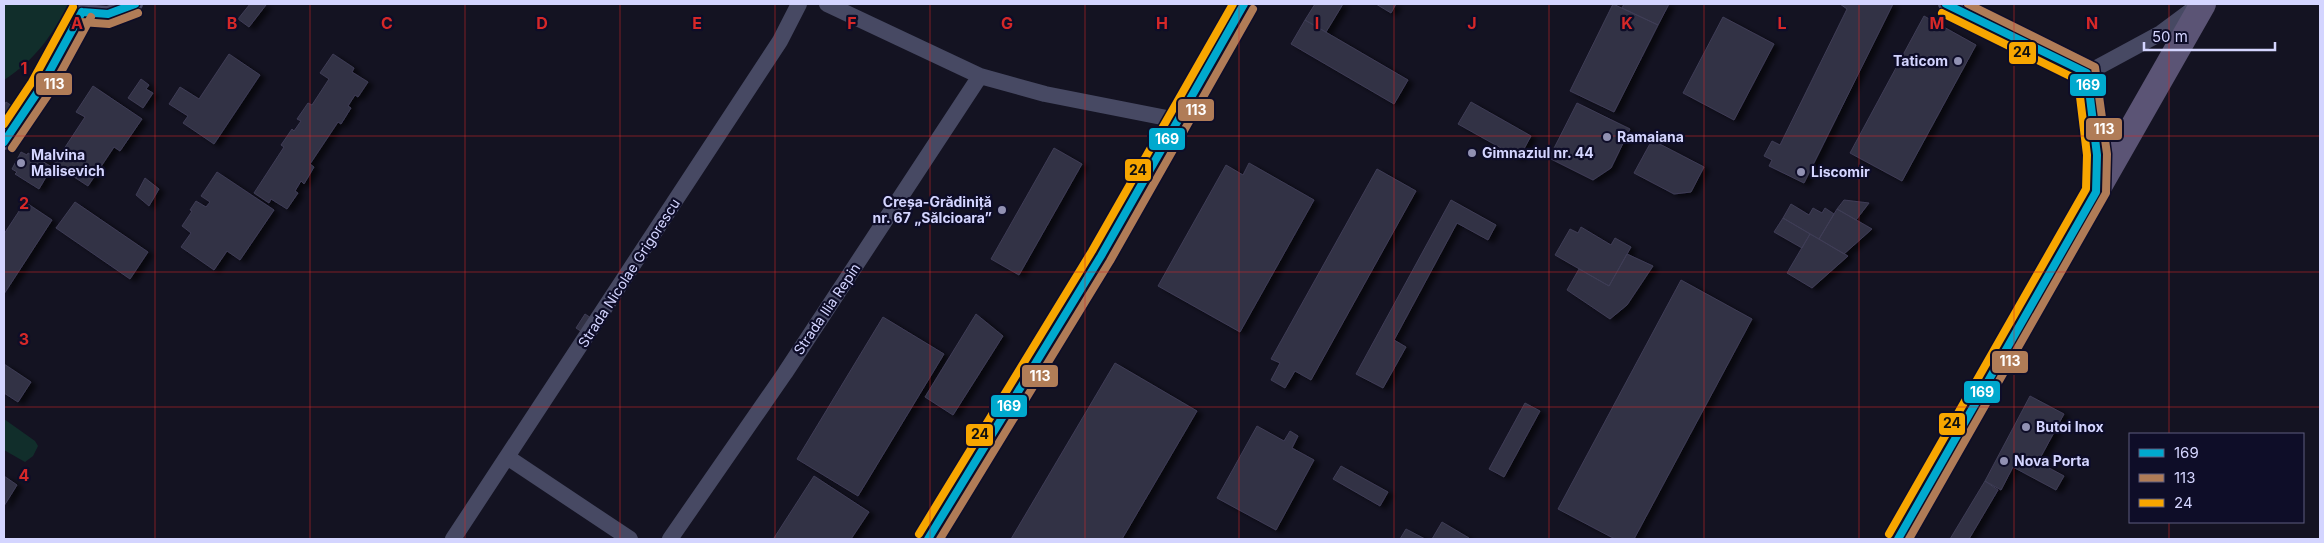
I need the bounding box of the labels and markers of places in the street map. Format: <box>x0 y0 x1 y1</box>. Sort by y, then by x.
place label: Taticom <box>1893 52 1948 69</box>
marker: Taticom <box>1952 55 1964 67</box>
place label: Ramaiana <box>1617 128 1684 145</box>
marker: Ramaiana <box>1601 131 1613 143</box>
place label: Gimnaziul nr. 44 <box>1482 144 1594 161</box>
place label: Malvina Malisevich <box>31 146 105 179</box>
marker: Gimnaziul nr. 44 <box>1466 147 1478 159</box>
marker: Malvina Malisevich <box>15 157 27 169</box>
place label: Liscomir <box>1811 163 1870 180</box>
marker: Liscomir <box>1795 166 1807 178</box>
place label: Creșa-Grădiniță nr. 67 „Sălcioara” <box>873 193 992 226</box>
marker: Creșa-Grădiniță nr. 67 „Sălcioara” <box>996 204 1008 216</box>
place label: Butoi Inox <box>2036 418 2104 435</box>
marker: Butoi Inox <box>2020 421 2032 433</box>
place label: Nova Porta <box>2014 452 2090 469</box>
marker: Nova Porta <box>1998 455 2010 467</box>

